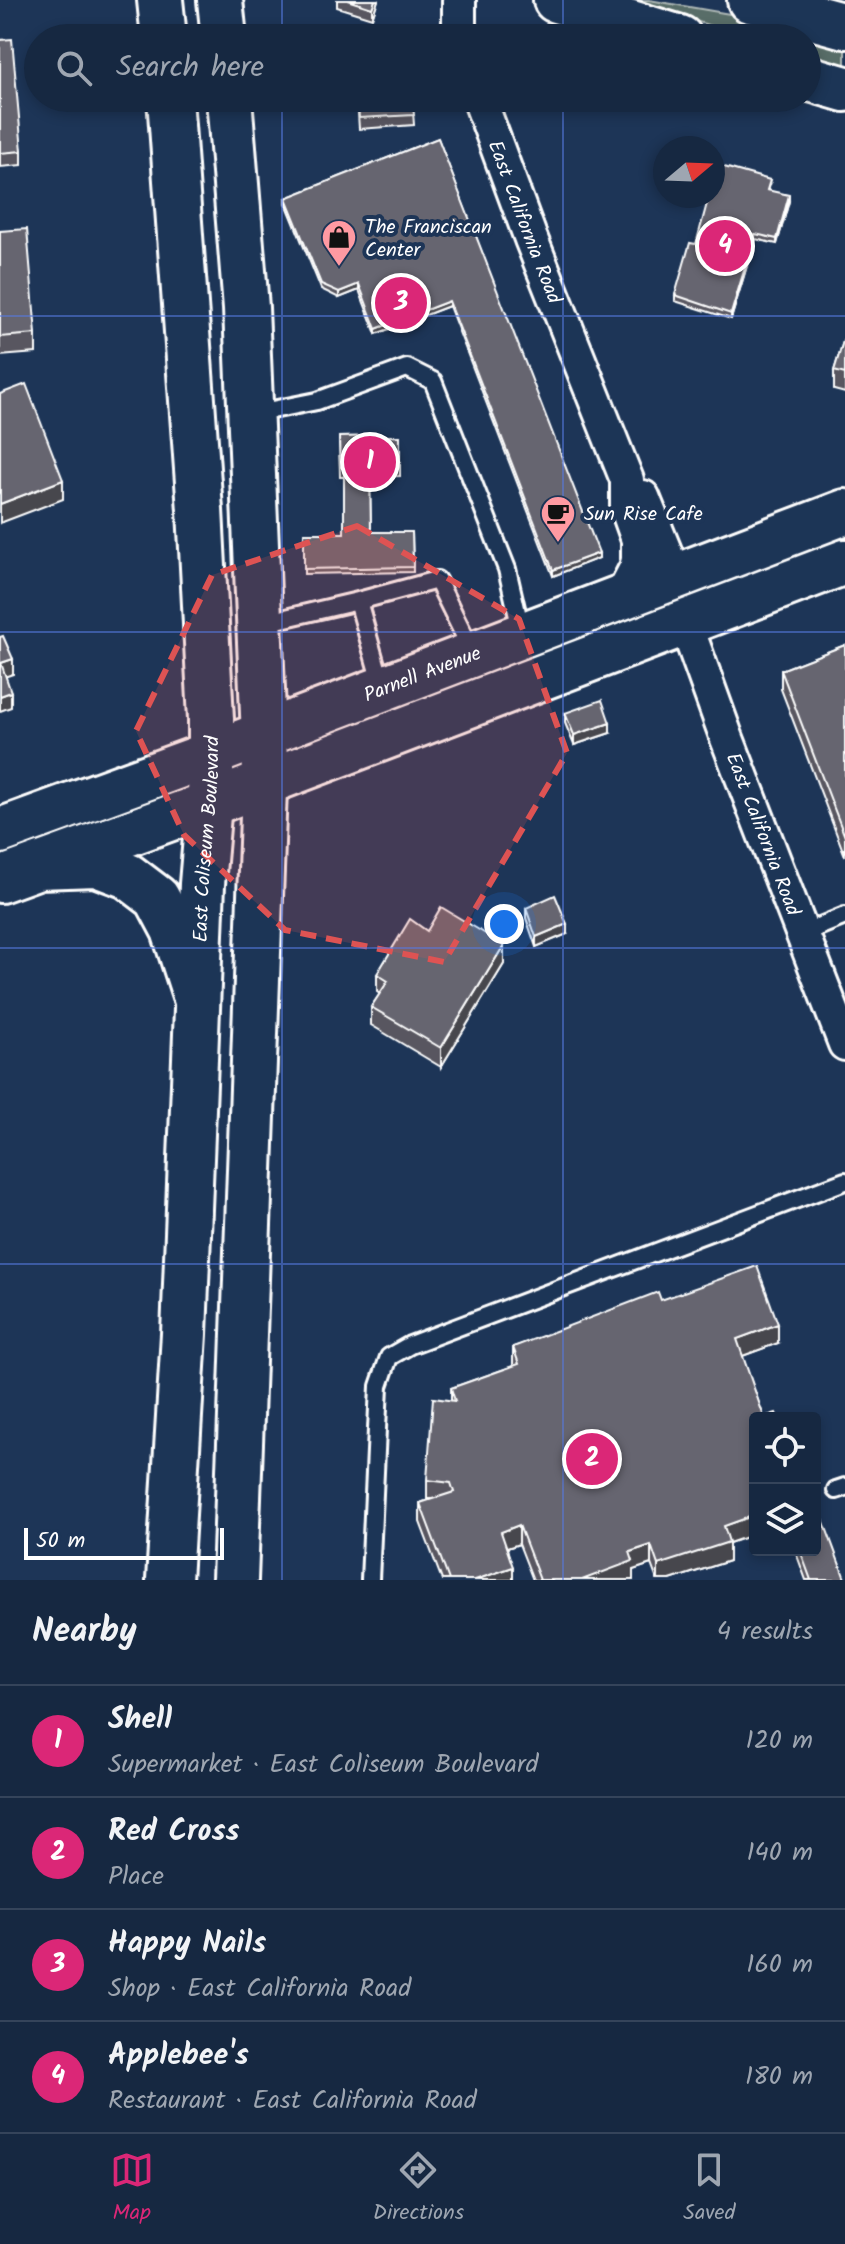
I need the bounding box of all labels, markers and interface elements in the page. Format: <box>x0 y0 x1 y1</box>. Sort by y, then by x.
search box <box>24 24 821 112</box>
text: Search here <box>116 44 264 92</box>
icon: search <box>52 46 96 90</box>
street label: East California Road <box>478 136 570 310</box>
north arrow <box>653 136 725 208</box>
place label: The Franciscan Center <box>365 212 492 267</box>
pin: 4 <box>699 216 751 276</box>
shop icon: The Franciscan Center <box>320 218 358 268</box>
pin: 3 <box>375 273 427 333</box>
pin: 1 <box>344 432 396 492</box>
cafe icon: Sun Rise Cafe <box>539 494 577 544</box>
place label: Sun Rise Cafe <box>584 499 703 531</box>
street label: Parnell Avenue <box>360 638 486 712</box>
street label: East Coliseum Boulevard <box>186 735 229 943</box>
street label: East California Road <box>716 748 808 922</box>
your location <box>484 904 524 944</box>
map controls <box>749 1412 821 1556</box>
button: locate <box>749 1412 821 1484</box>
pin: 2 <box>566 1429 618 1489</box>
button: layers <box>749 1484 821 1556</box>
scale bar <box>24 1524 224 1560</box>
text: 50 m <box>36 1524 85 1559</box>
text: Nearby <box>32 1605 137 1659</box>
text: 4 results <box>717 1611 813 1653</box>
text: Shell <box>108 1696 172 1744</box>
text: 1 <box>54 1720 62 1762</box>
text: 120 m <box>746 1720 813 1762</box>
text: Supermarket · East Coliseum Boulevard <box>108 1744 538 1786</box>
text: Red Cross <box>108 1808 239 1856</box>
text: 2 <box>50 1832 66 1874</box>
text: 140 m <box>746 1832 813 1874</box>
text: Place <box>108 1856 164 1898</box>
text: Happy Nails <box>108 1920 266 1968</box>
text: 3 <box>51 1944 65 1986</box>
text: 160 m <box>746 1944 813 1986</box>
text: Shop · East California Road <box>108 1968 411 2010</box>
text: Applebee's <box>108 2032 249 2080</box>
text: 4 <box>51 2056 65 2098</box>
text: 180 m <box>745 2056 813 2098</box>
text: Restaurant · East California Road <box>108 2080 477 2122</box>
tab: Map <box>110 2148 154 2231</box>
tab: Directions <box>373 2148 464 2231</box>
tab: Saved <box>683 2148 735 2231</box>

